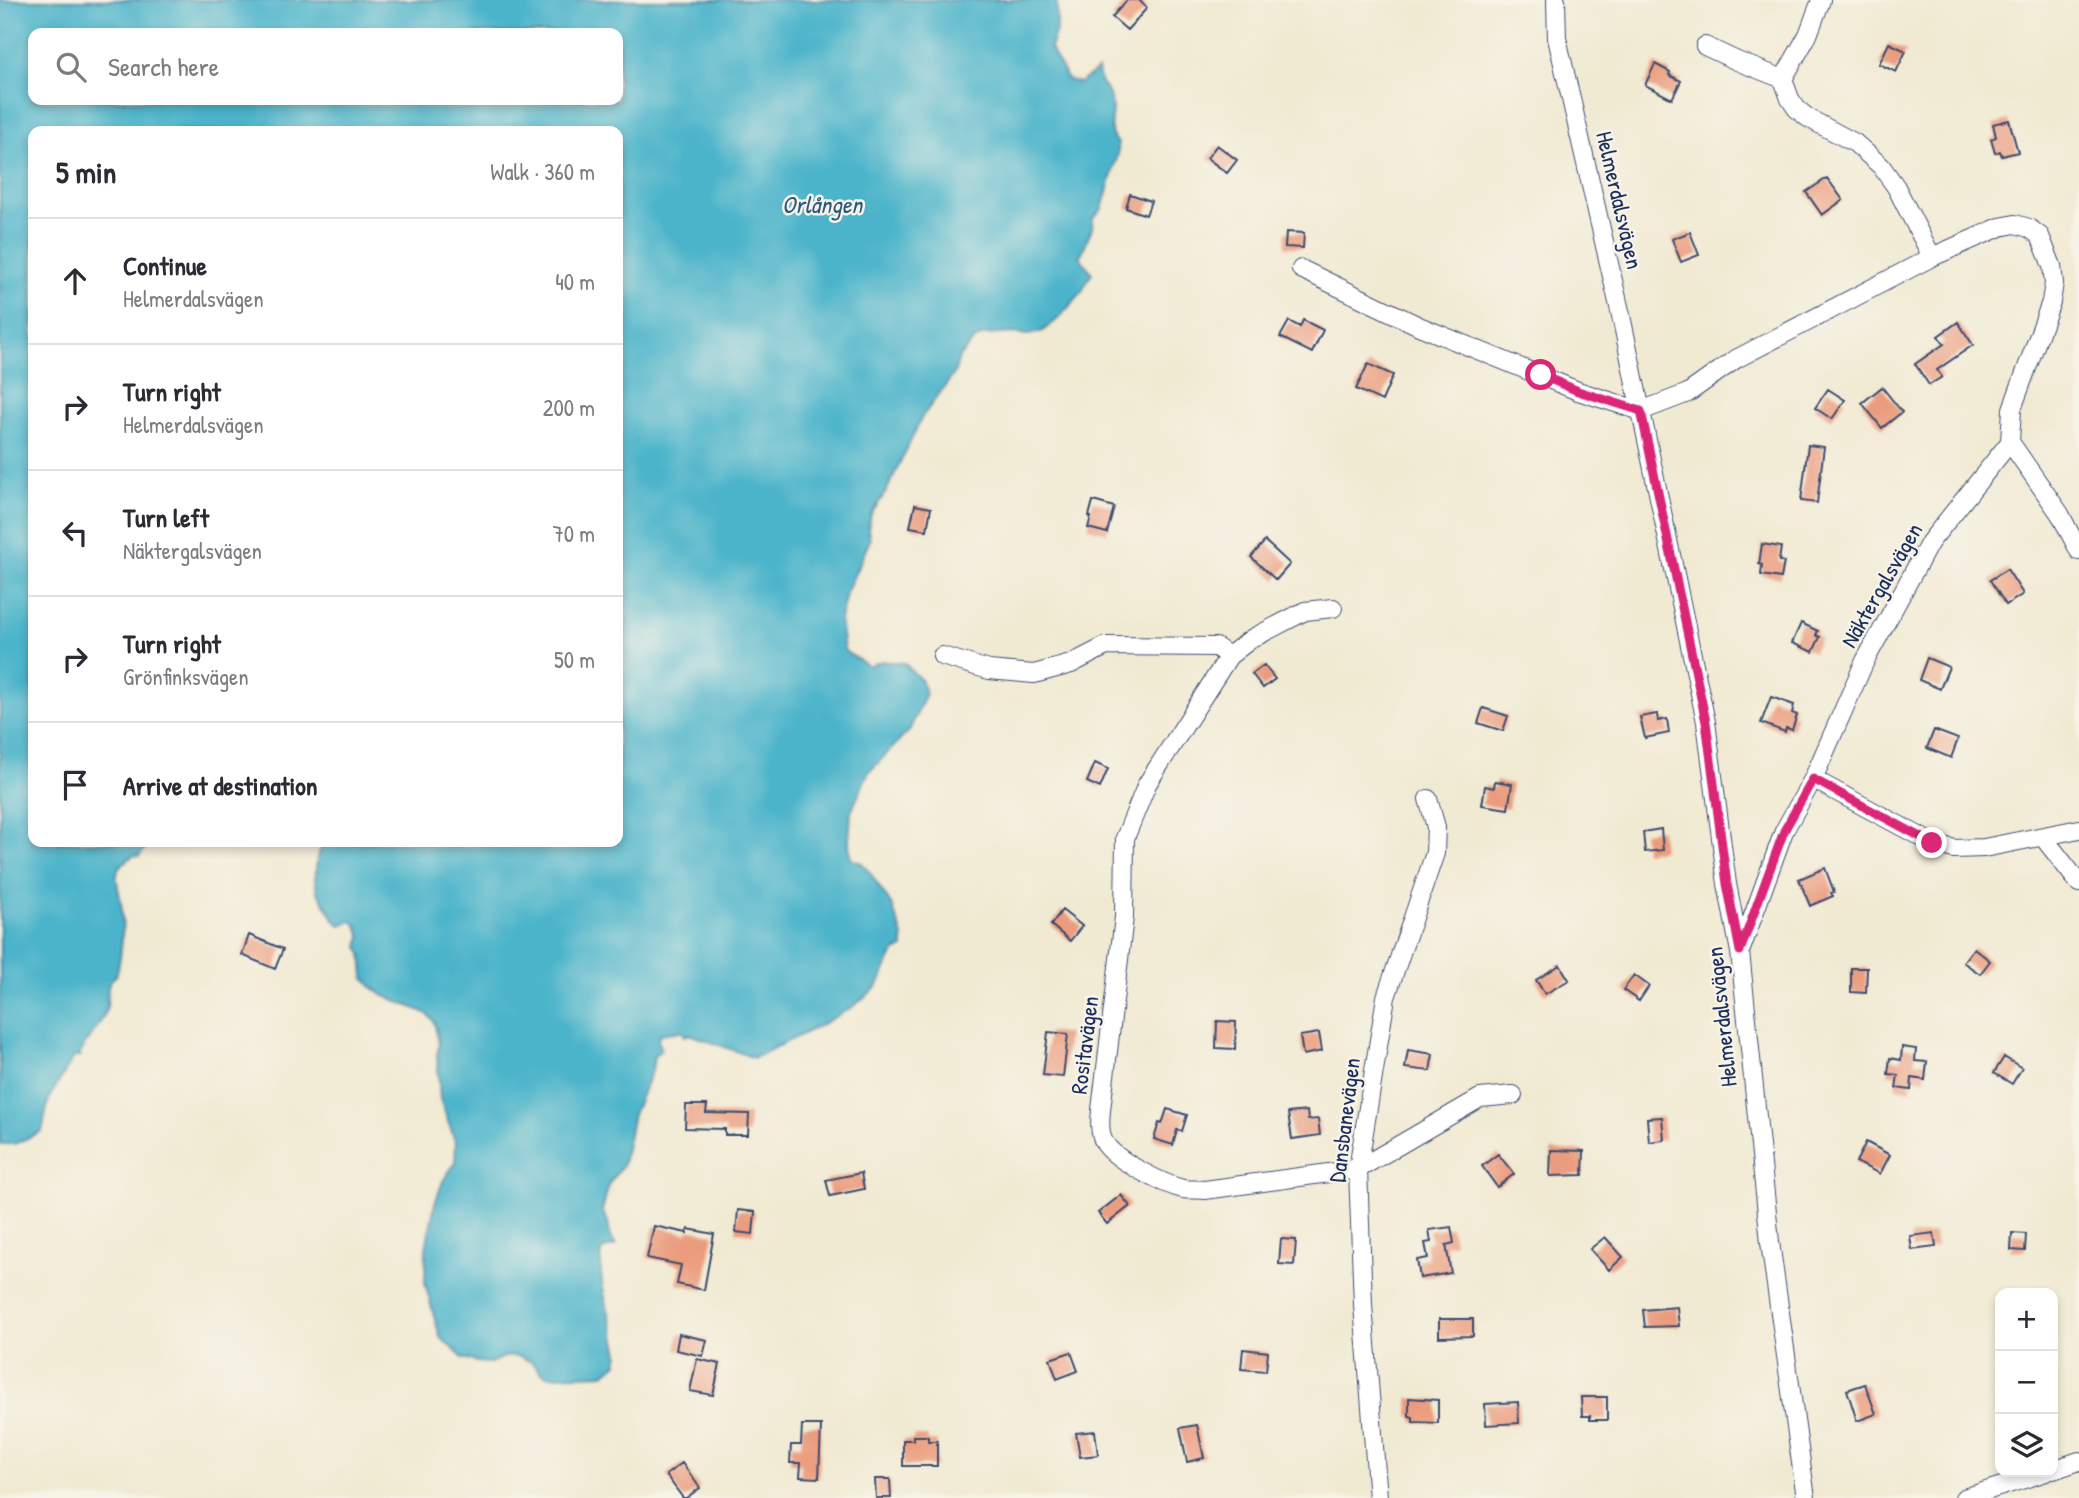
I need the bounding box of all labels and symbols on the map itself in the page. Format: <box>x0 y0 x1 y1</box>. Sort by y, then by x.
street label: Helmerdalsvägen <box>1589 128 1651 272</box>
water label: Orlången <box>782 188 864 221</box>
route start <box>1525 359 1556 390</box>
street label: Näktergalsvägen <box>1833 517 1929 653</box>
route end <box>1916 827 1947 858</box>
street label: Helmerdalsvägen <box>1698 945 1744 1089</box>
street label: Rositavägen <box>1063 994 1105 1096</box>
street label: Dansbanevägen <box>1321 1056 1367 1184</box>

